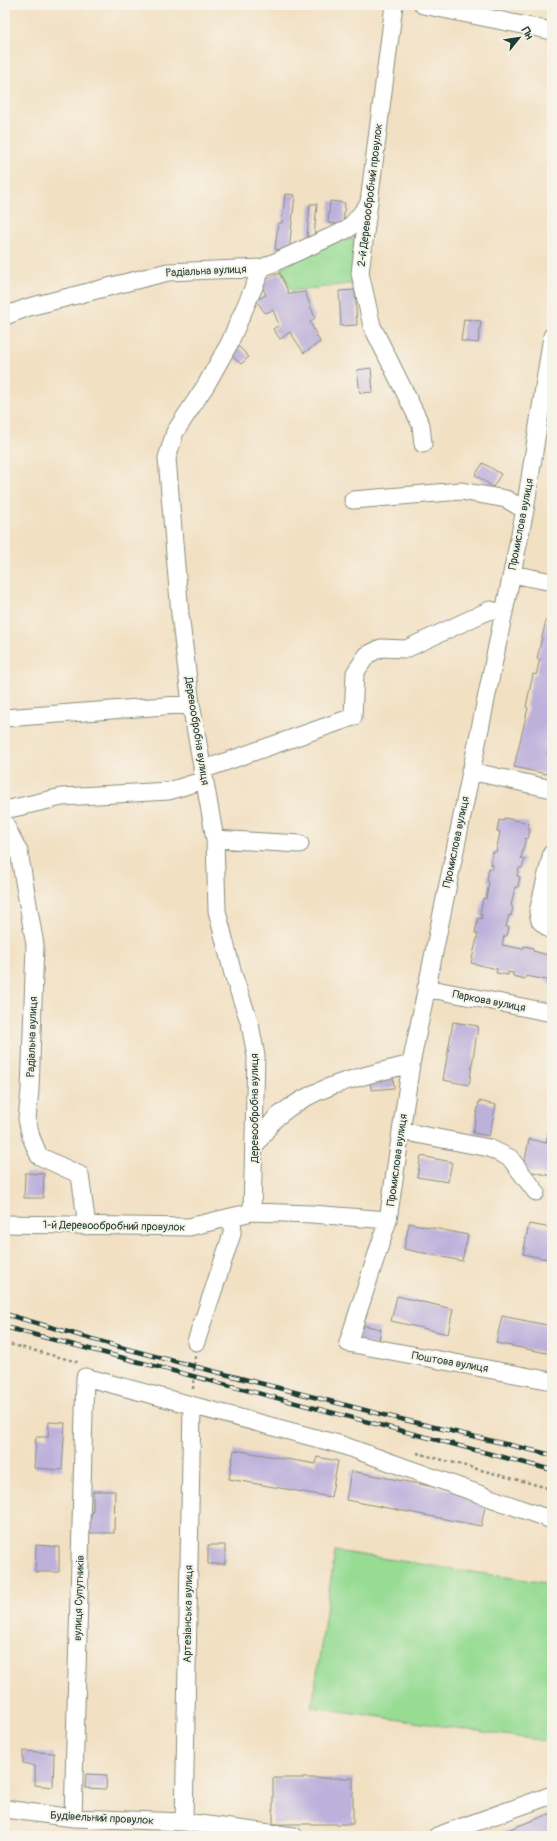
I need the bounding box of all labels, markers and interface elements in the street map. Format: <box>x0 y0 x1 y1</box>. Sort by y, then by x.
north arrow <box>499 18 539 58</box>
text: Пн <box>519 25 536 42</box>
street label: 2-й Деревообробний провулок <box>355 122 385 267</box>
street label: Радіальна вулиця <box>165 262 247 280</box>
street label: Промислова вулиця <box>506 477 536 571</box>
street label: Деревообробна вулиця <box>182 675 212 786</box>
street label: Промислова вулиця <box>440 795 472 889</box>
street label: Паркова вулиця <box>451 988 527 1014</box>
street label: Радіальна вулиця <box>24 996 40 1078</box>
street label: Деревообробна вулиця <box>248 1053 261 1164</box>
street label: Промислова вулиця <box>384 1113 410 1207</box>
street label: 1-й Деревообробний провулок <box>43 1218 186 1234</box>
street label: Поштова вулиця <box>411 1349 489 1375</box>
street label: вулиця Супутників <box>71 1555 87 1641</box>
street label: Артезіанська вулиця <box>181 1565 195 1663</box>
street label: Будівельний провулок <box>50 1809 154 1827</box>

